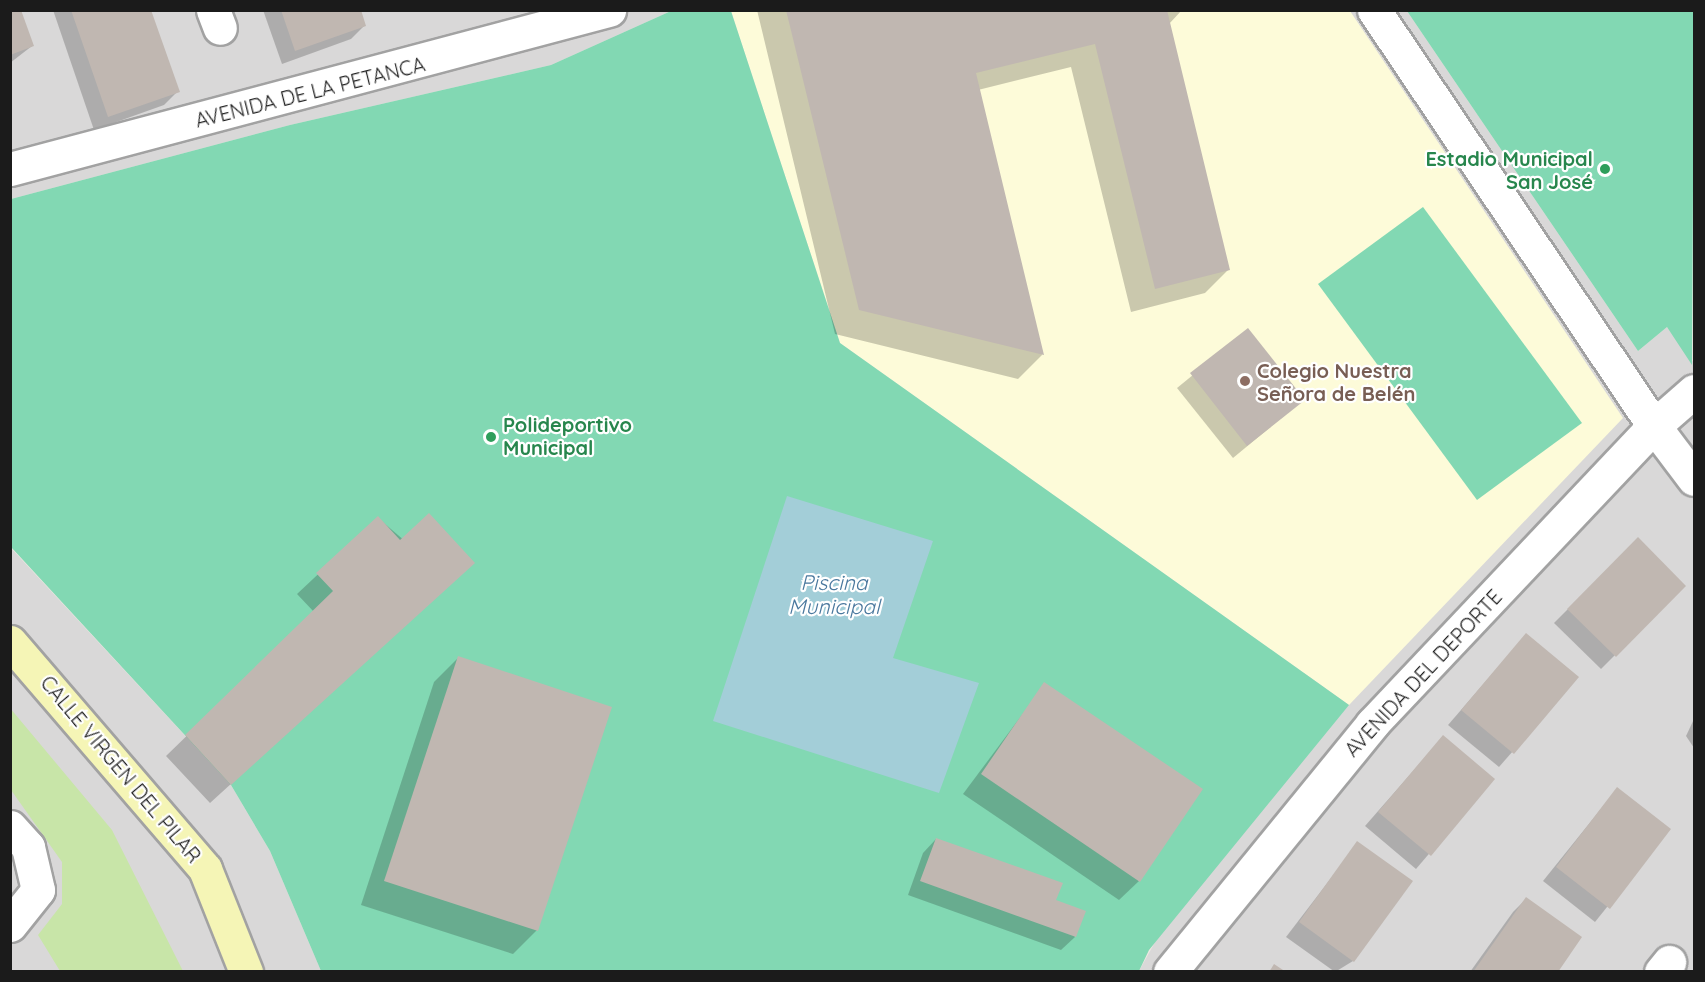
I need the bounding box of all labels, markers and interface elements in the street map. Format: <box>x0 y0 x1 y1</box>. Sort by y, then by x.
street label: AVENIDA DE LA PETANCA <box>193 52 427 132</box>
place label: Estadio Municipal San José <box>1425 146 1593 193</box>
marker: Estadio Municipal San José <box>1598 162 1612 176</box>
place label: Colegio Nuestra Señora de Belén <box>1257 358 1415 405</box>
marker: Colegio Nuestra Señora de Belén <box>1238 374 1252 388</box>
place label: Polideportivo Municipal <box>503 413 632 460</box>
marker: Polideportivo Municipal <box>484 430 498 444</box>
water label: Piscina Municipal <box>788 569 880 619</box>
street label: AVENIDA DEL DEPORTE <box>1339 585 1507 761</box>
street label: CALLE VIRGEN DEL PILAR <box>36 671 206 867</box>

